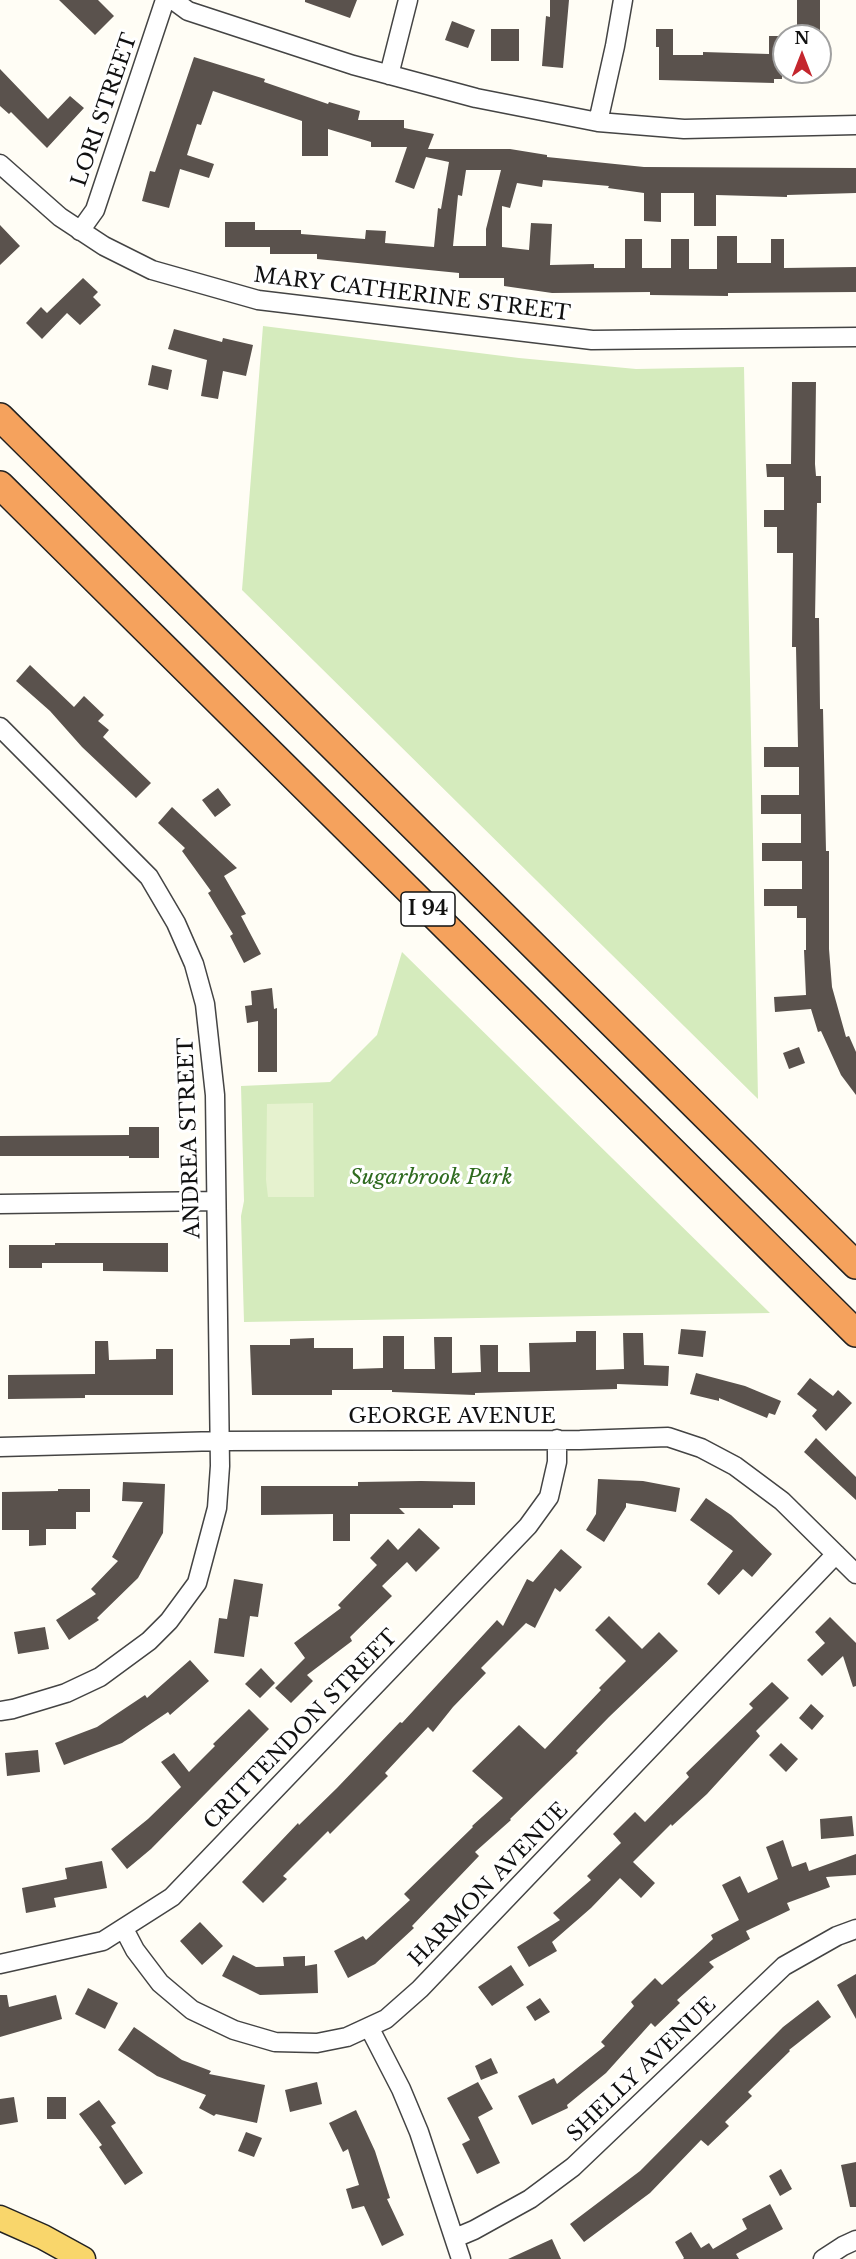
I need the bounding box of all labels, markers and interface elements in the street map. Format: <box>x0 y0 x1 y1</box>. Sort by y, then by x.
north arrow <box>772 24 832 84</box>
text: N <box>794 28 810 48</box>
street label: LORI STREET <box>67 30 143 190</box>
street label: MARY CATHERINE STREET <box>252 263 572 327</box>
road number: I 94 <box>401 892 455 926</box>
street label: ANDREA STREET <box>174 1037 206 1239</box>
park label: Sugarbrook Park <box>350 1165 512 1191</box>
street label: GEORGE AVENUE <box>348 1404 556 1430</box>
street label: CRITTENDON STREET <box>199 1625 403 1835</box>
street label: HARMON AVENUE <box>404 1798 574 1972</box>
street label: SHELLY AVENUE <box>562 1992 722 2148</box>

